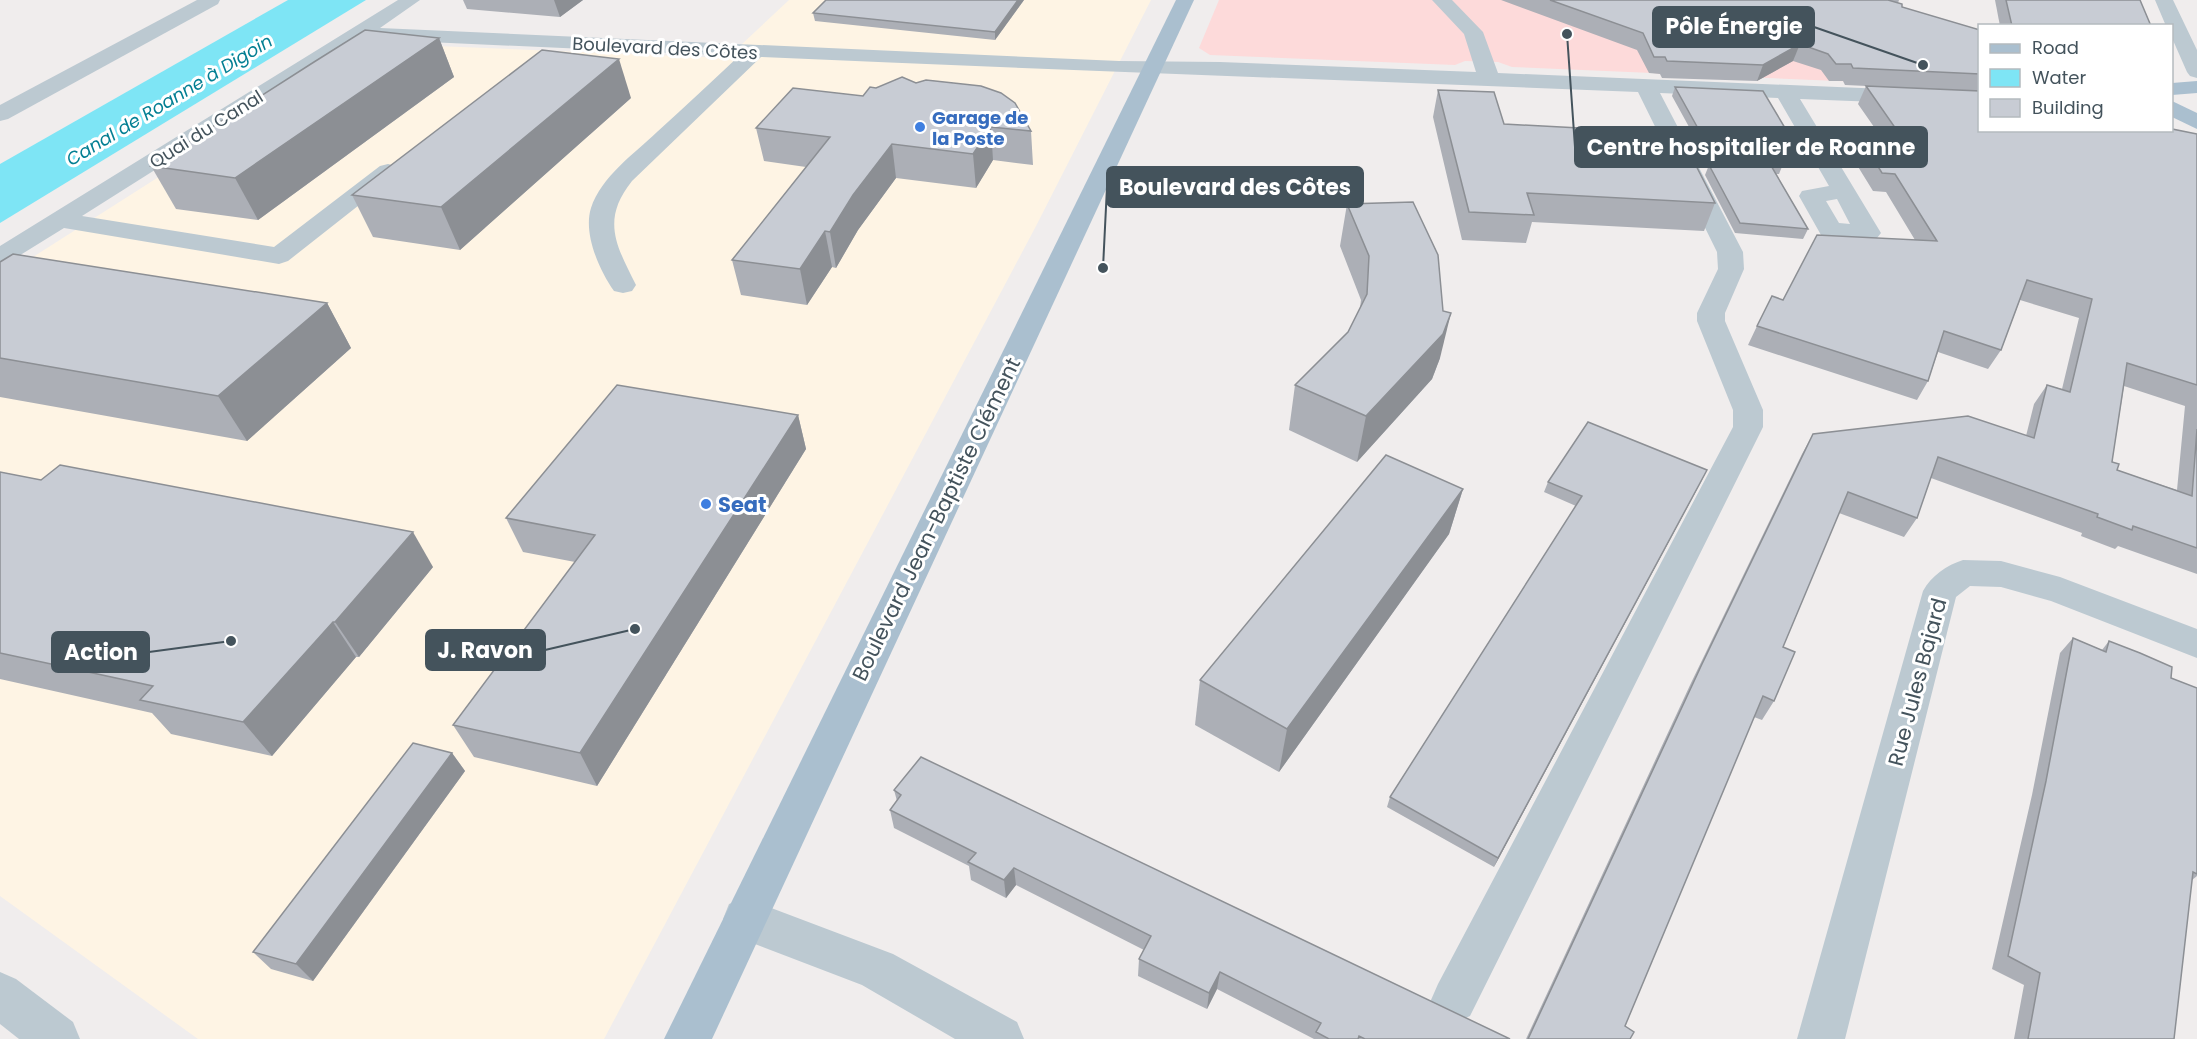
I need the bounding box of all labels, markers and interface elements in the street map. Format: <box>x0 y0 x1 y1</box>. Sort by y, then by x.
callout: Pôle Énergie <box>1653 7 1814 47</box>
text: Pôle Énergie <box>1665 11 1803 42</box>
legend <box>1978 24 2173 132</box>
water label: Canal de Roanne à Digoin <box>61 28 277 172</box>
street label: Boulevard des Côtes <box>572 31 758 65</box>
text: Road <box>2032 35 2079 60</box>
text: Water <box>2032 65 2086 90</box>
street label: Quai du Canal <box>144 84 268 174</box>
text: Building <box>2032 95 2104 120</box>
place label: Garage de la Poste <box>932 105 1028 151</box>
marker: Garage de la Poste <box>913 120 927 134</box>
callout: Centre hospitalier de Roanne <box>1575 127 1927 167</box>
text: Centre hospitalier de Roanne <box>1587 132 1915 163</box>
callout: Boulevard des Côtes <box>1107 167 1363 207</box>
text: Boulevard des Côtes <box>1119 172 1351 203</box>
street label: Boulevard Jean-Baptiste Clément <box>845 352 1027 686</box>
place label: Seat <box>718 490 767 519</box>
marker: Seat <box>699 497 713 511</box>
street label: Rue Jules Bajard <box>1881 595 1953 769</box>
callout: J. Ravon <box>426 630 545 670</box>
callout: Action <box>52 632 149 672</box>
text: J. Ravon <box>437 635 533 666</box>
text: Action <box>64 637 138 668</box>

